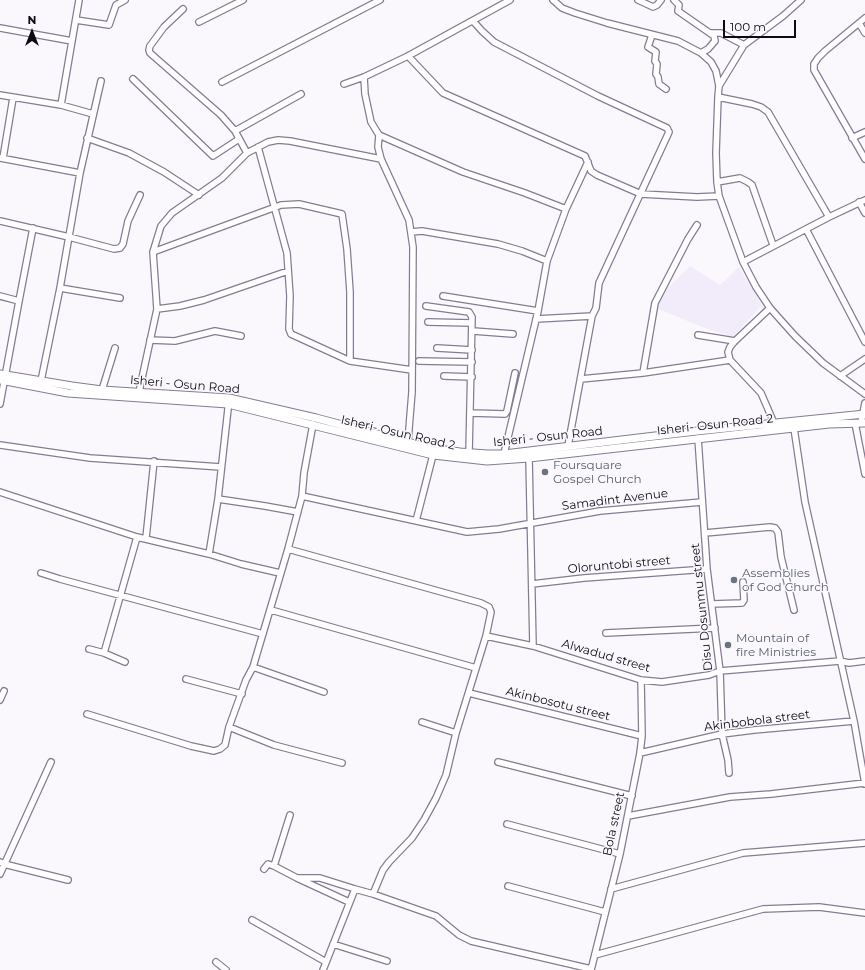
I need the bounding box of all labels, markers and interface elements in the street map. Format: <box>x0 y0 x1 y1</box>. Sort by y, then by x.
north arrow <box>12 12 52 52</box>
scale bar <box>725 12 798 38</box>
text: N <box>28 13 36 27</box>
text: 100 m <box>730 19 766 34</box>
street label: Isheri - Osun Road <box>129 373 241 397</box>
street label: Isheri- Osun Road 2 <box>656 412 774 438</box>
street label: Isheri- Osun Road 2 <box>339 413 457 453</box>
street label: Isheri - Osun Road <box>492 424 604 450</box>
place label: Foursquare Gospel Church <box>553 458 642 486</box>
marker: Foursquare Gospel Church <box>540 467 550 477</box>
street label: Samadint Avenue <box>561 486 669 514</box>
street label: Disu Dosunmu street <box>688 542 716 672</box>
street label: Oloruntobi street <box>567 553 671 577</box>
place label: Assemblies of God Church <box>742 566 829 594</box>
marker: Assemblies of God Church <box>729 575 739 585</box>
place label: Mountain of fire Ministries <box>736 631 816 659</box>
street label: Alwadud street <box>560 636 652 676</box>
marker: Mountain of fire Ministries <box>723 640 733 650</box>
street label: Akinbosotu street <box>504 684 612 724</box>
street label: Akinbobola street <box>703 707 811 735</box>
street label: Bola street <box>600 791 628 857</box>

